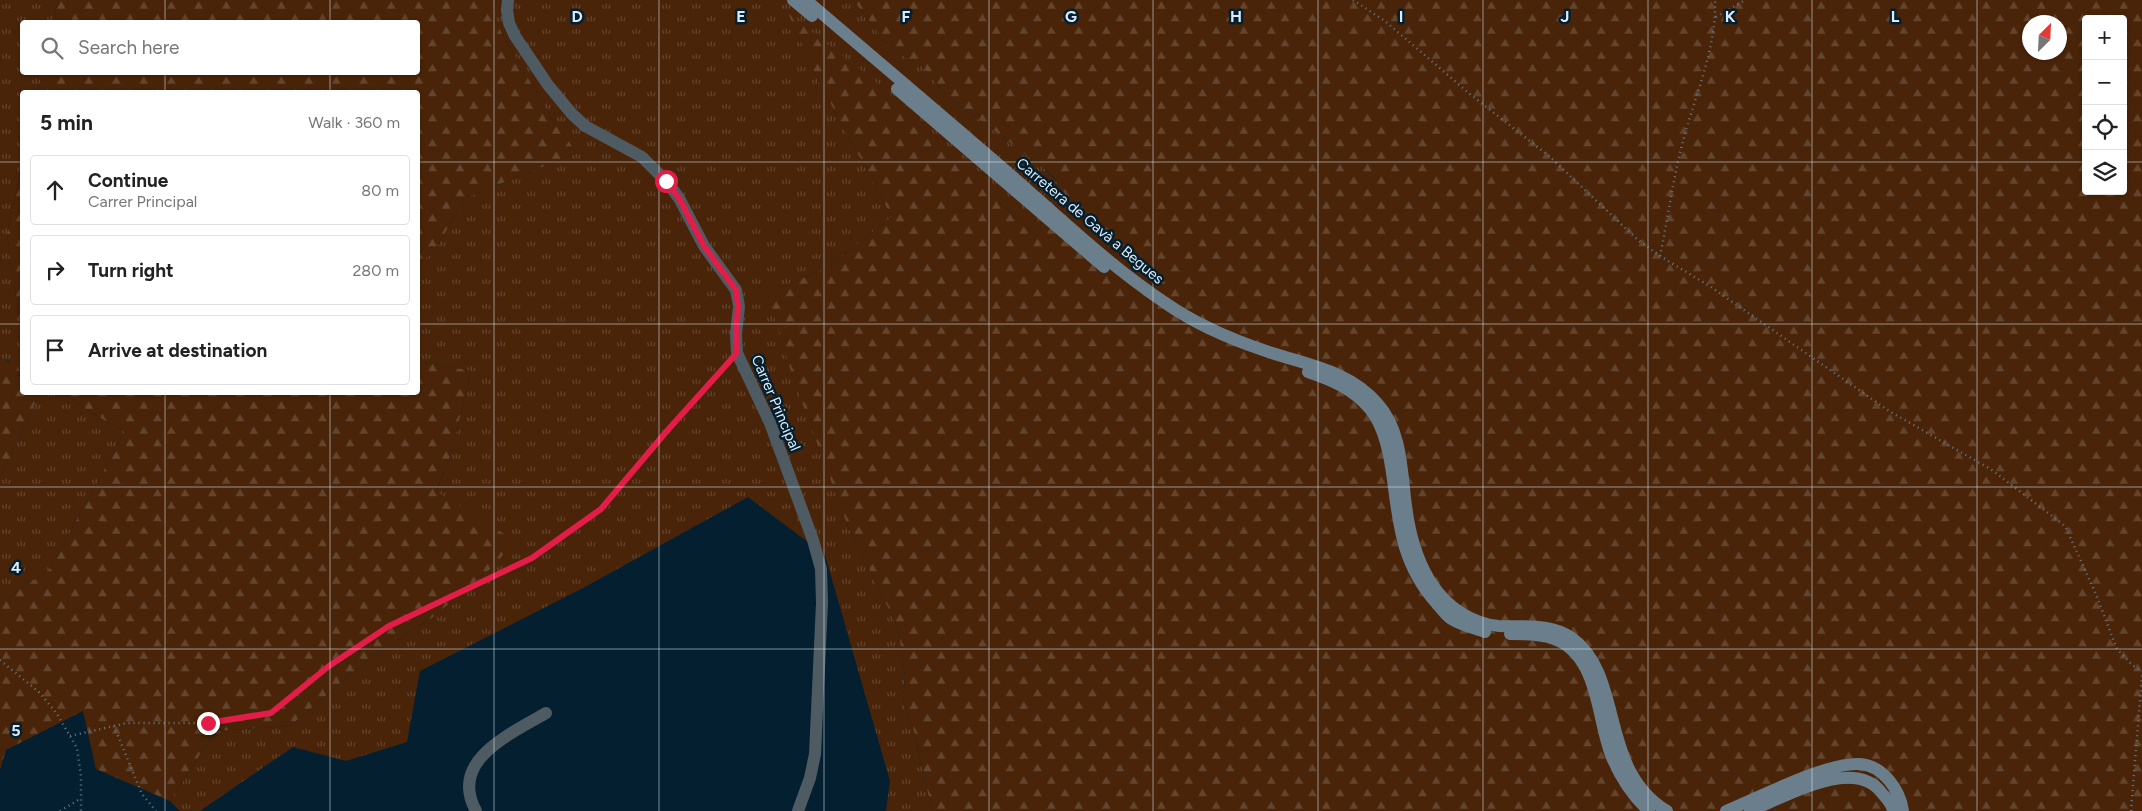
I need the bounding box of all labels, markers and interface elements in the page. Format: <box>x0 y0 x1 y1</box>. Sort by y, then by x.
text: D <box>571 7 583 26</box>
text: E <box>736 7 746 26</box>
text: F <box>902 7 911 26</box>
text: G <box>1065 7 1077 26</box>
text: H <box>1230 7 1242 26</box>
text: I <box>1399 7 1403 26</box>
text: J <box>1561 7 1569 26</box>
text: K <box>1725 7 1736 26</box>
text: L <box>1891 7 1900 26</box>
north arrow <box>2022 15 2067 60</box>
map controls <box>2082 15 2127 195</box>
button: + <box>2082 15 2127 60</box>
search box <box>20 20 420 75</box>
icon: search <box>38 34 66 62</box>
text: Search here <box>78 36 180 59</box>
button: − <box>2082 60 2127 105</box>
button: locate <box>2082 105 2127 150</box>
text: 5 min <box>40 110 93 135</box>
text: Walk · 360 m <box>308 113 400 132</box>
button: layers <box>2082 150 2127 195</box>
street label: Carretera de Gavà a Begues <box>1013 154 1167 288</box>
text: Continue <box>88 169 168 192</box>
route start <box>655 170 678 193</box>
icon: ahead <box>41 176 69 204</box>
text: 80 m <box>361 181 399 200</box>
text: Carrer Principal <box>88 192 197 211</box>
icon: right <box>41 256 69 284</box>
text: Turn right <box>88 259 174 282</box>
text: 280 m <box>352 261 399 280</box>
icon: arrive <box>41 336 69 364</box>
text: Arrive at destination <box>88 339 267 362</box>
street label: Carrer Principal <box>748 352 804 454</box>
text: 4 <box>11 558 21 577</box>
route end <box>197 712 220 735</box>
text: 5 <box>11 721 21 740</box>

